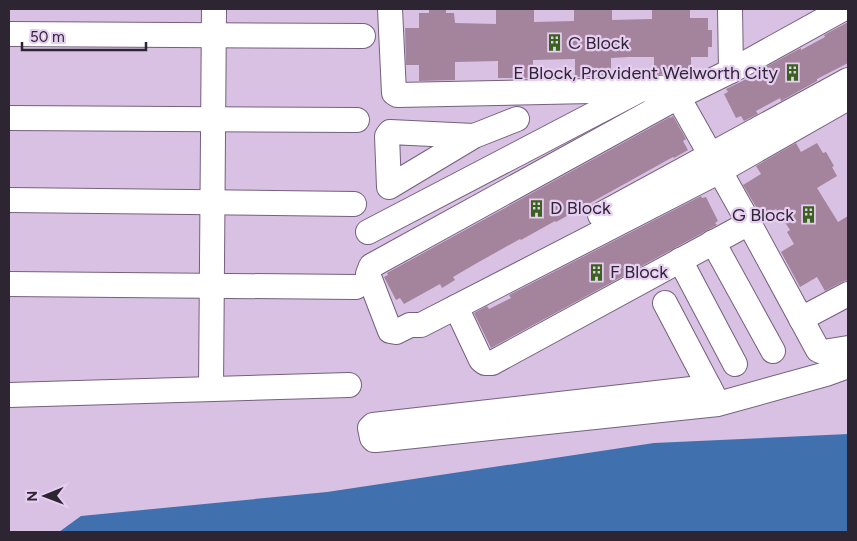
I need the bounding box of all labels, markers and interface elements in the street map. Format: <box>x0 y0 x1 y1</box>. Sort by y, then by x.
scale bar <box>22 20 146 52</box>
text: 50 m <box>30 28 65 46</box>
place label: C Block <box>568 32 630 54</box>
building icon: C Block <box>544 33 564 53</box>
place label: E Block, Provident Welworth City <box>513 62 779 84</box>
building icon: E Block, Provident Welworth City <box>782 63 802 83</box>
place label: D Block <box>550 197 611 219</box>
building icon: D Block <box>526 198 546 218</box>
place label: G Block <box>732 204 794 226</box>
building icon: G Block <box>798 205 818 225</box>
place label: F Block <box>610 261 668 283</box>
building icon: F Block <box>586 262 606 282</box>
north arrow <box>20 471 70 521</box>
text: N <box>24 491 41 502</box>

